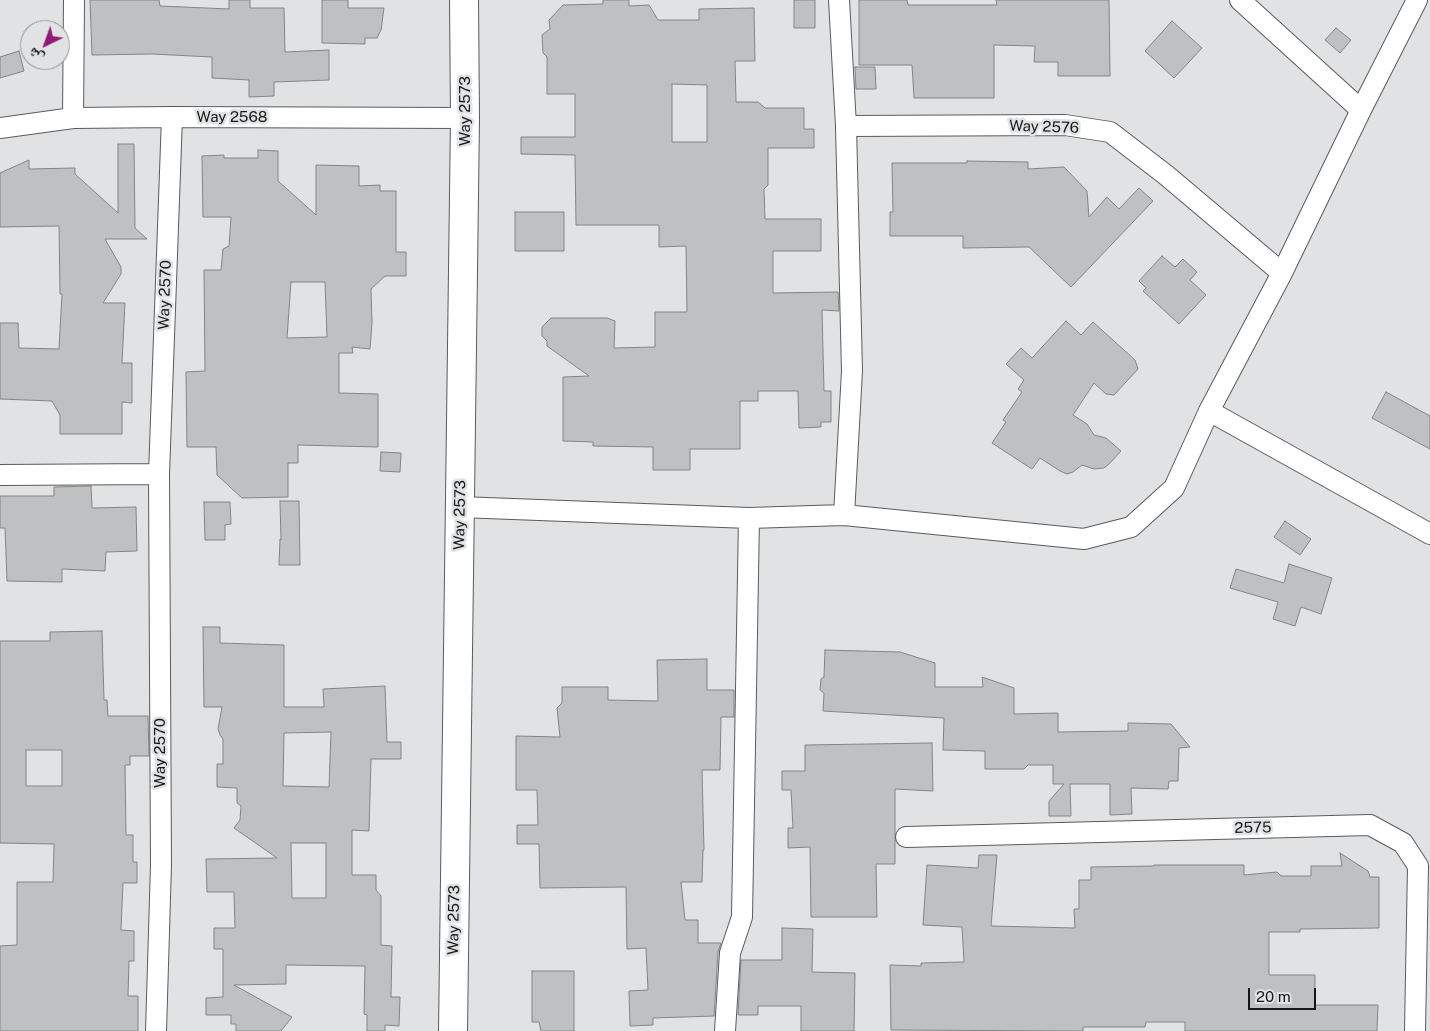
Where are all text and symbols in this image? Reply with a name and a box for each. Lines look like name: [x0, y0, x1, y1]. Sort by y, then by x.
north arrow: [20, 20, 70, 70]
text: ش: [25, 44, 47, 66]
street label: Way 2573: [456, 76, 474, 146]
street label: Way 2568: [197, 108, 267, 126]
street label: Way 2576: [1009, 117, 1079, 137]
street label: Way 2570: [155, 260, 175, 330]
street label: Way 2573: [450, 480, 470, 550]
street label: Way 2570: [151, 718, 169, 788]
street label: 2575: [1234, 819, 1272, 837]
street label: Way 2573: [444, 885, 464, 955]
scale bar: [1250, 978, 1318, 1010]
text: 20 m: [1256, 988, 1291, 1005]

